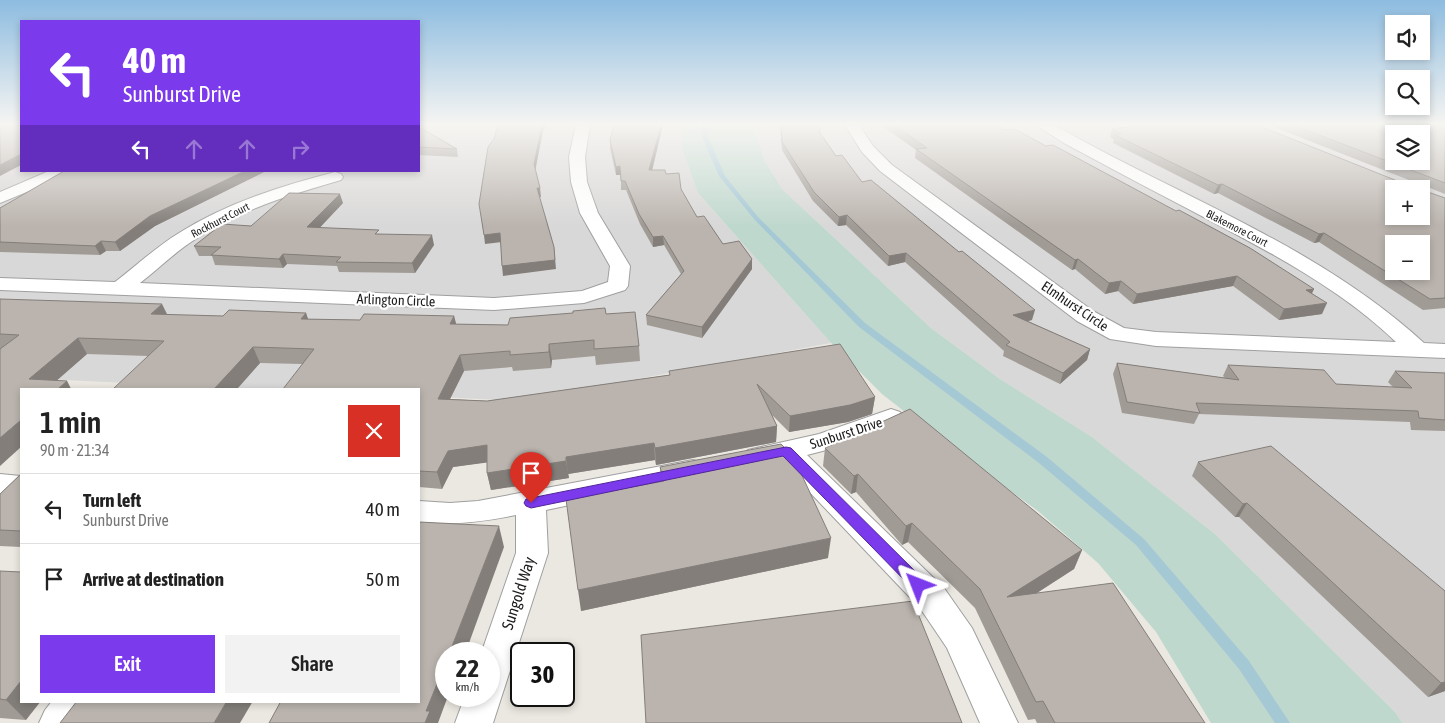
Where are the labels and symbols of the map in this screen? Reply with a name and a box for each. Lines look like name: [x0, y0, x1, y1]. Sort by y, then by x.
street label: Rockhurst Court: [189, 200, 251, 240]
street label: Blakemore Court: [1204, 207, 1270, 249]
street label: Elmhurst Circle: [1039, 278, 1111, 334]
street label: Arlington Circle: [356, 291, 436, 309]
street label: Sunburst Drive: [808, 414, 884, 452]
pin: [510, 452, 552, 503]
street label: Sungold Way: [498, 554, 539, 632]
position arrow: [891, 558, 943, 610]
speed limit sign: 30: [510, 642, 575, 707]

